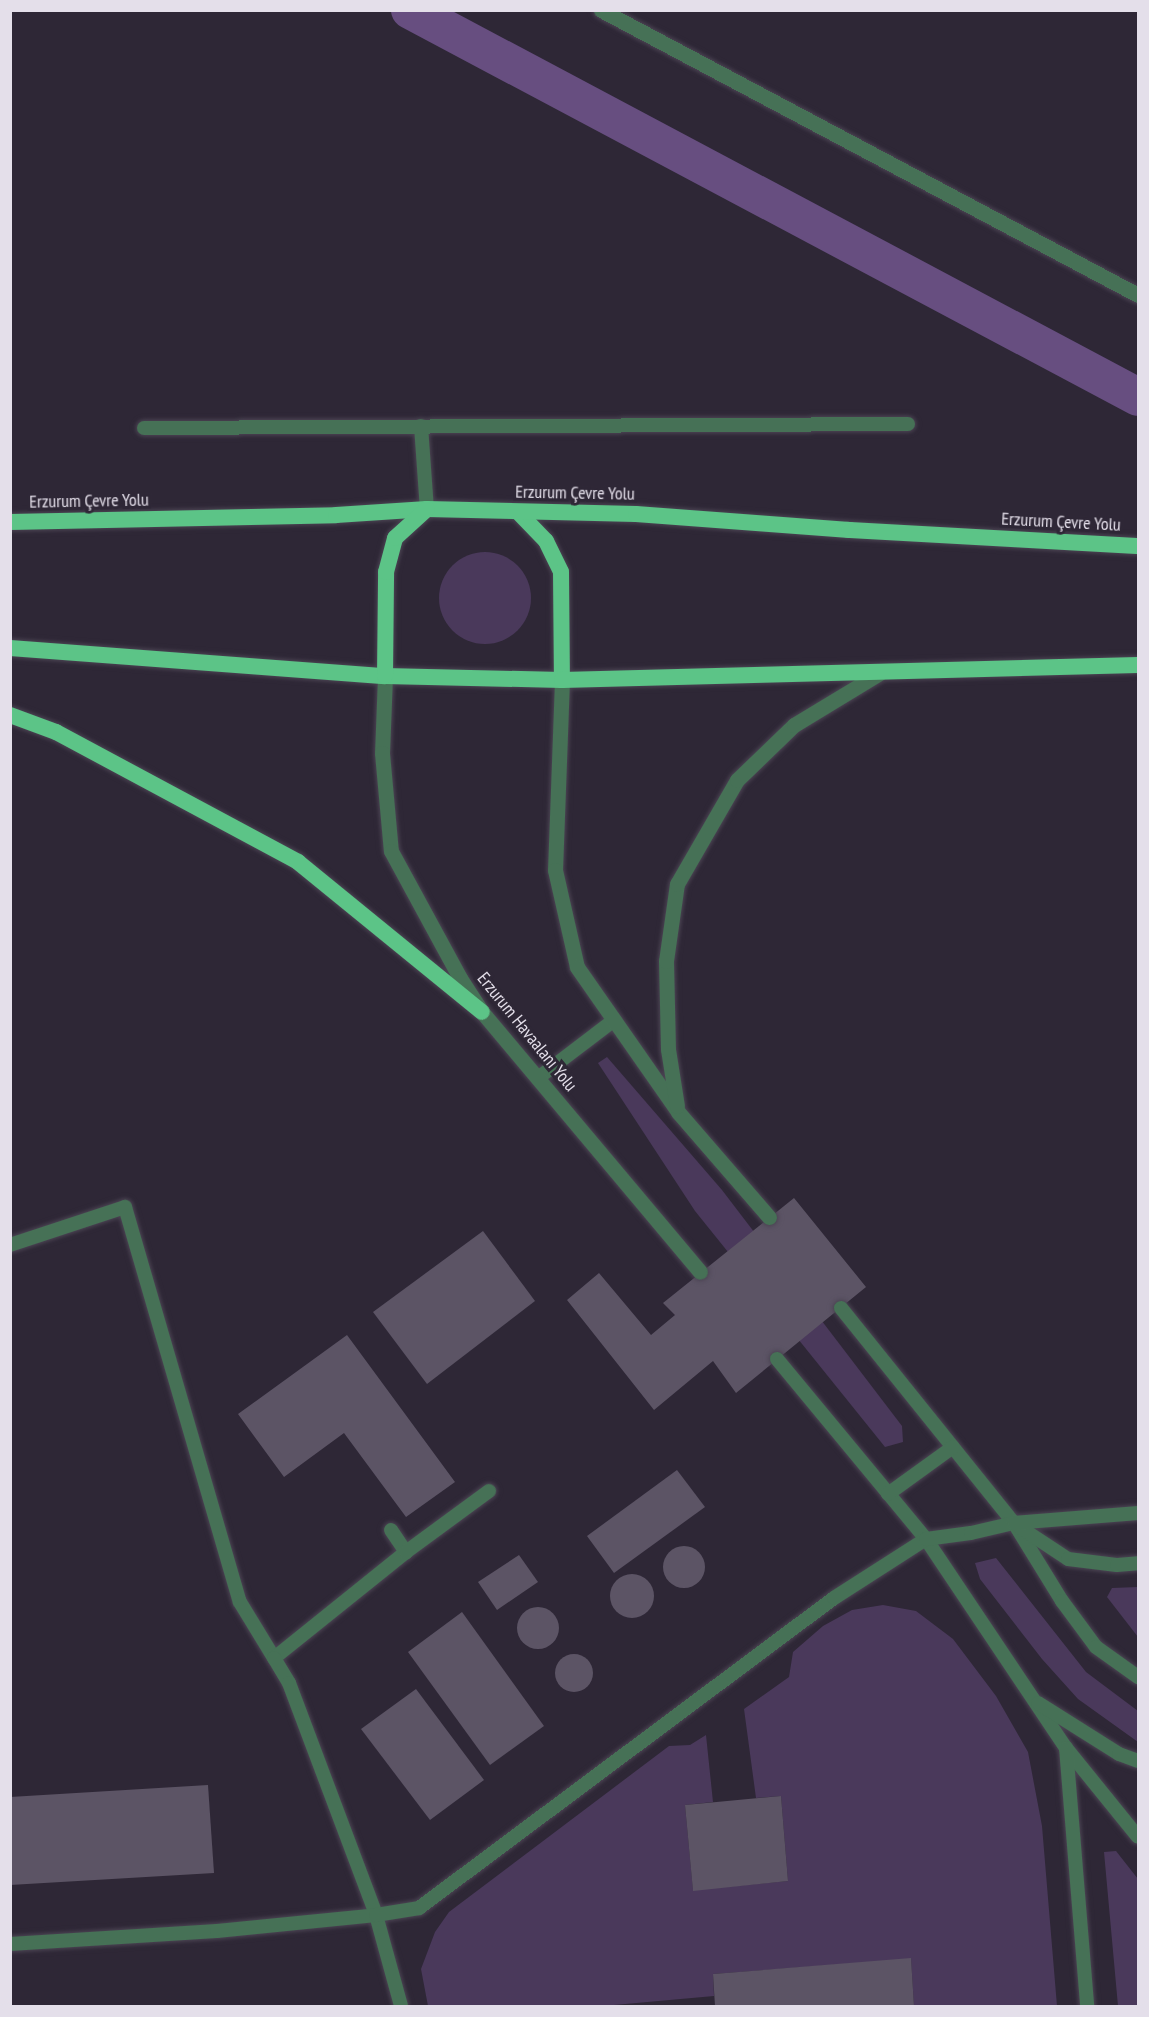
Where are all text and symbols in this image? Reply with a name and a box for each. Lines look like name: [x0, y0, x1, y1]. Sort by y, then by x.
street label: Erzurum Çevre Yolu: [515, 481, 635, 505]
street label: Erzurum Çevre Yolu: [29, 489, 149, 513]
street label: Erzurum Çevre Yolu: [1001, 508, 1121, 536]
street label: Erzurum Havaalanı Yolu: [472, 968, 582, 1096]

